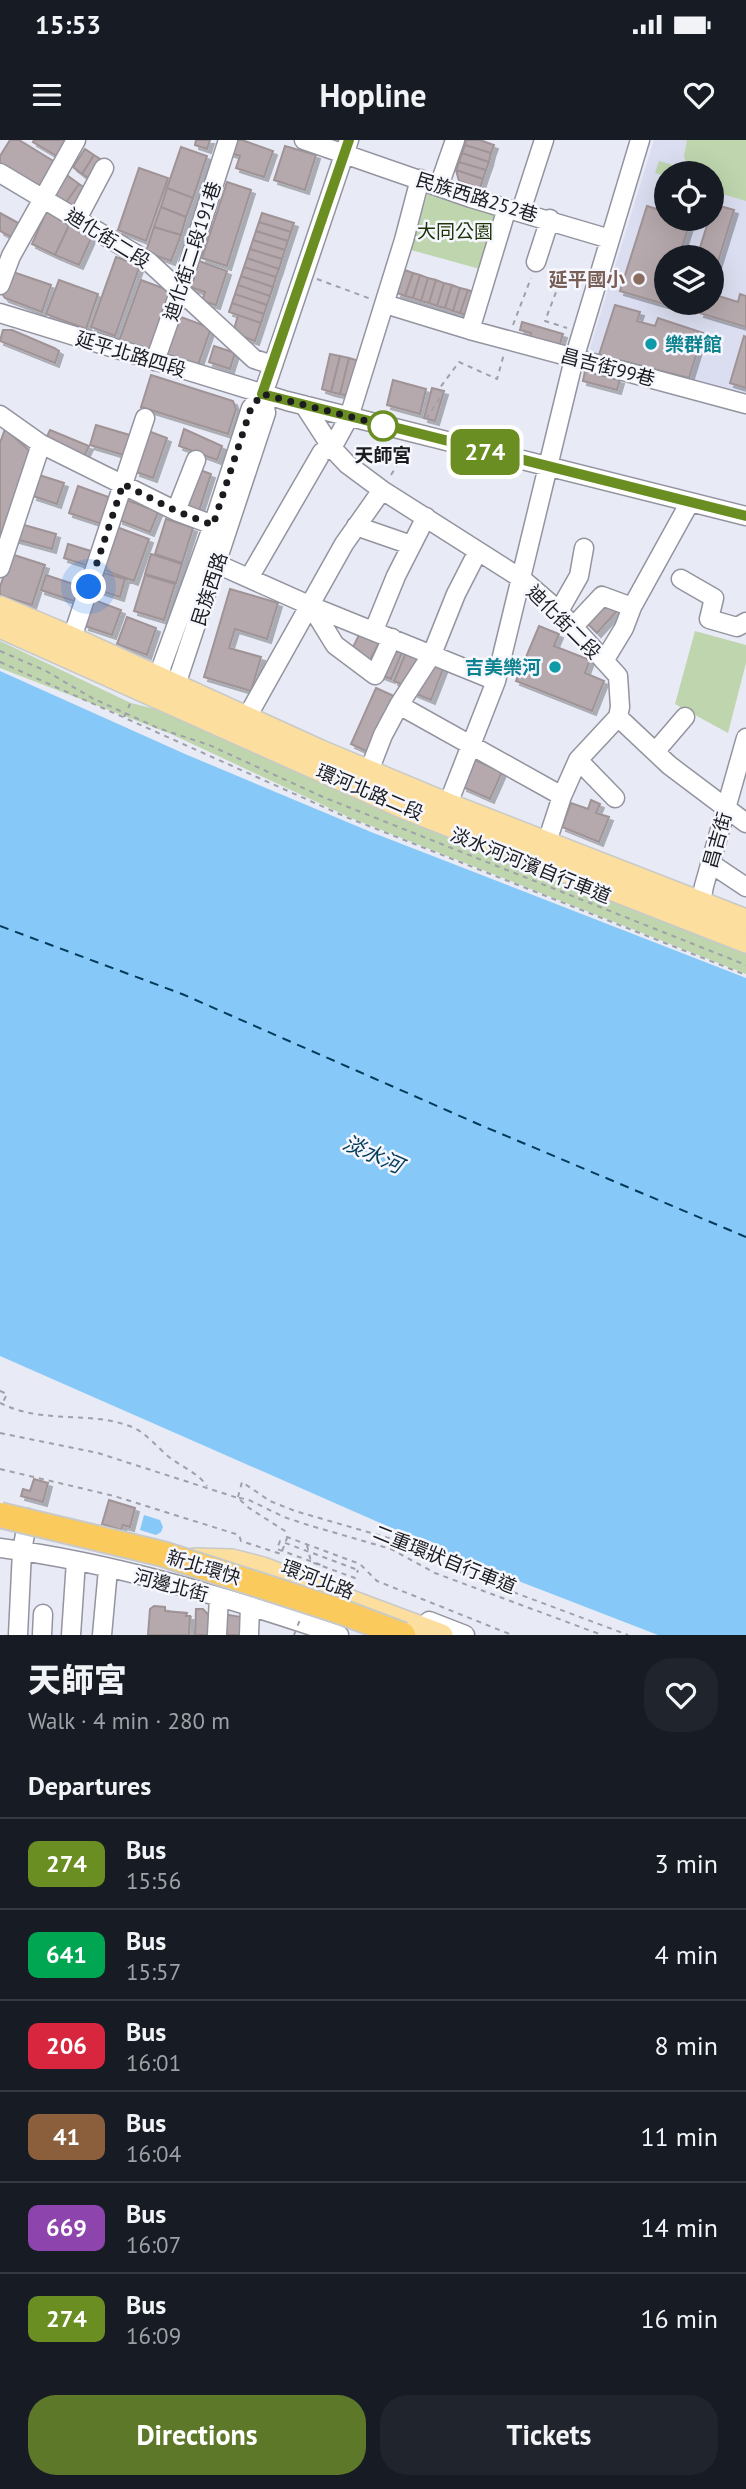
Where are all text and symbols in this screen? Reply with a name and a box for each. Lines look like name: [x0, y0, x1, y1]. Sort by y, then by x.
text: 15:53: [35, 8, 101, 41]
text: Hopline: [319, 74, 427, 116]
icon: menu: [28, 76, 66, 114]
icon: heart: [680, 76, 718, 114]
map controls: [654, 161, 724, 315]
button: locate: [654, 161, 724, 231]
street label: 民族西路252巷: [413, 167, 541, 227]
street label: 迪化街二段191巷: [158, 178, 226, 324]
street label: 迪化街二段: [61, 203, 155, 273]
park label: 大同公園: [417, 219, 493, 243]
button: layers: [654, 245, 724, 315]
place label: 延平國小: [549, 267, 625, 291]
marker: 延平國小: [631, 271, 647, 287]
street label: 延平北路四段: [73, 326, 189, 382]
place label: 樂群館: [665, 332, 722, 356]
marker: 樂群館: [643, 336, 659, 352]
street label: 昌吉街99巷: [558, 343, 658, 391]
marker: 天師宮: [368, 411, 398, 441]
line badge: 274: [445, 429, 525, 475]
text: 274: [465, 436, 505, 467]
place label: 天師宮: [354, 443, 412, 467]
street label: 民族西路: [186, 549, 232, 629]
your location: [71, 569, 106, 604]
street label: 迪化街二段: [522, 580, 606, 664]
place label: 吉美樂河: [465, 655, 541, 679]
marker: 吉美樂河: [547, 659, 563, 675]
street label: 環河北路二段: [313, 759, 427, 825]
street label: 昌吉街: [698, 809, 736, 871]
street label: 淡水河河濱自行車道: [447, 822, 615, 908]
water label: 淡水河: [339, 1129, 411, 1181]
street label: 二重環狀自行車道: [370, 1519, 520, 1599]
street label: 新北環快: [164, 1544, 244, 1590]
street label: 環河北路: [278, 1554, 358, 1604]
street label: 河邊北街: [131, 1564, 211, 1606]
text: 天師宮: [28, 1658, 127, 1701]
button: heart: [644, 1658, 718, 1732]
text: Walk · 4 min · 280 m: [28, 1706, 230, 1735]
text: Departures: [28, 1769, 151, 1802]
text: Bus: [126, 1833, 166, 1866]
text: 3 min: [655, 1847, 718, 1880]
text: 274: [46, 1848, 87, 1879]
text: 15:56: [126, 1866, 181, 1895]
text: Bus: [126, 1924, 166, 1957]
text: 4 min: [655, 1938, 718, 1971]
text: 641: [46, 1939, 87, 1970]
text: 15:57: [126, 1957, 181, 1986]
text: Bus: [126, 2015, 166, 2048]
text: 8 min: [655, 2029, 718, 2062]
text: 206: [46, 2030, 87, 2061]
text: 16:01: [126, 2048, 181, 2077]
text: Bus: [126, 2106, 166, 2139]
text: 11 min: [640, 2120, 718, 2153]
text: 41: [53, 2121, 80, 2152]
text: 16:04: [126, 2139, 181, 2168]
text: Bus: [126, 2197, 166, 2230]
text: 14 min: [640, 2211, 718, 2244]
text: 669: [46, 2212, 87, 2243]
text: 16:07: [126, 2230, 181, 2259]
text: Bus: [126, 2288, 166, 2321]
text: 16 min: [640, 2302, 718, 2335]
text: 274: [46, 2303, 87, 2334]
text: 16:09: [126, 2321, 181, 2350]
button: Directions: [28, 2395, 366, 2475]
button: Tickets: [380, 2395, 718, 2475]

